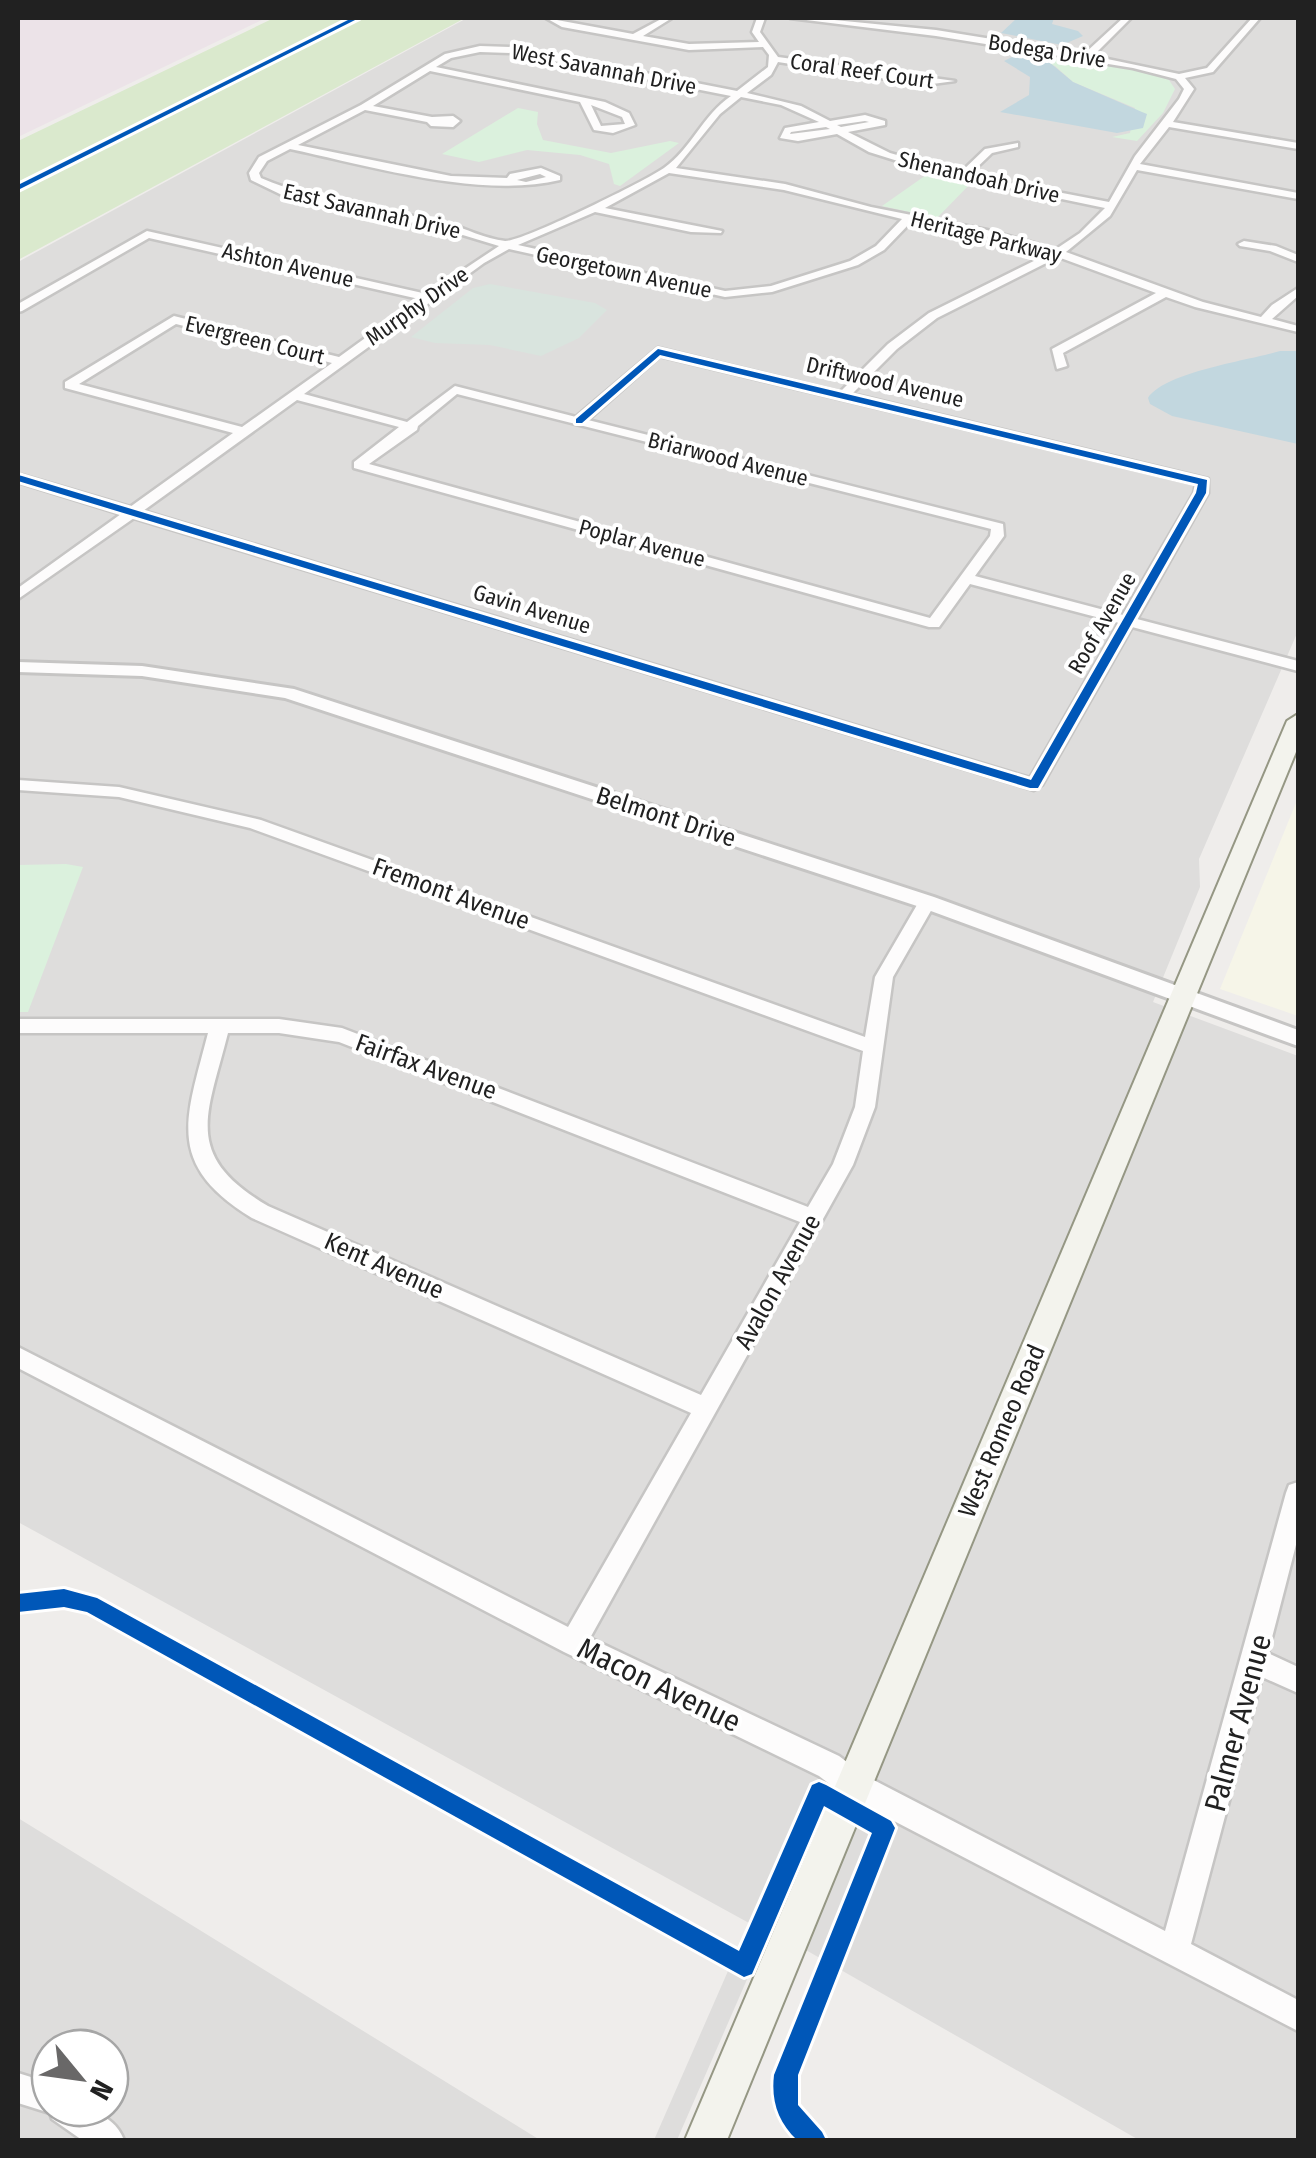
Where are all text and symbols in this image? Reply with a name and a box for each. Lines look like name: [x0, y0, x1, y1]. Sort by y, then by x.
street label: Bodega Drive: [986, 28, 1108, 74]
street label: West Savannah Drive: [509, 38, 699, 100]
street label: Coral Reef Court: [788, 48, 936, 95]
street label: Shenandoah Drive: [896, 145, 1062, 209]
street label: East Savannah Drive: [281, 177, 463, 245]
street label: Heritage Parkway: [908, 205, 1064, 269]
street label: Ashton Avenue: [220, 237, 356, 293]
street label: Georgetown Avenue: [534, 240, 714, 304]
street label: Murphy Drive: [360, 261, 474, 351]
street label: Evergreen Court: [183, 310, 328, 371]
street label: Driftwood Avenue: [804, 351, 966, 413]
street label: Briarwood Avenue: [645, 426, 811, 492]
street label: Poplar Avenue: [576, 513, 708, 573]
street label: Roof Avenue: [1062, 567, 1142, 679]
street label: Gavin Avenue: [470, 578, 594, 640]
street label: Belmont Drive: [592, 780, 740, 854]
street label: Fremont Avenue: [368, 852, 534, 936]
street label: Fairfax Avenue: [351, 1028, 501, 1106]
street label: Avalon Avenue: [729, 1209, 827, 1355]
street label: Kent Avenue: [320, 1226, 448, 1306]
street label: West Romeo Road: [952, 1340, 1052, 1522]
street label: Macon Avenue: [572, 1630, 746, 1740]
street label: Palmer Avenue: [1197, 1630, 1279, 1816]
north arrow: [30, 2028, 130, 2128]
text: N: [83, 2075, 120, 2105]

